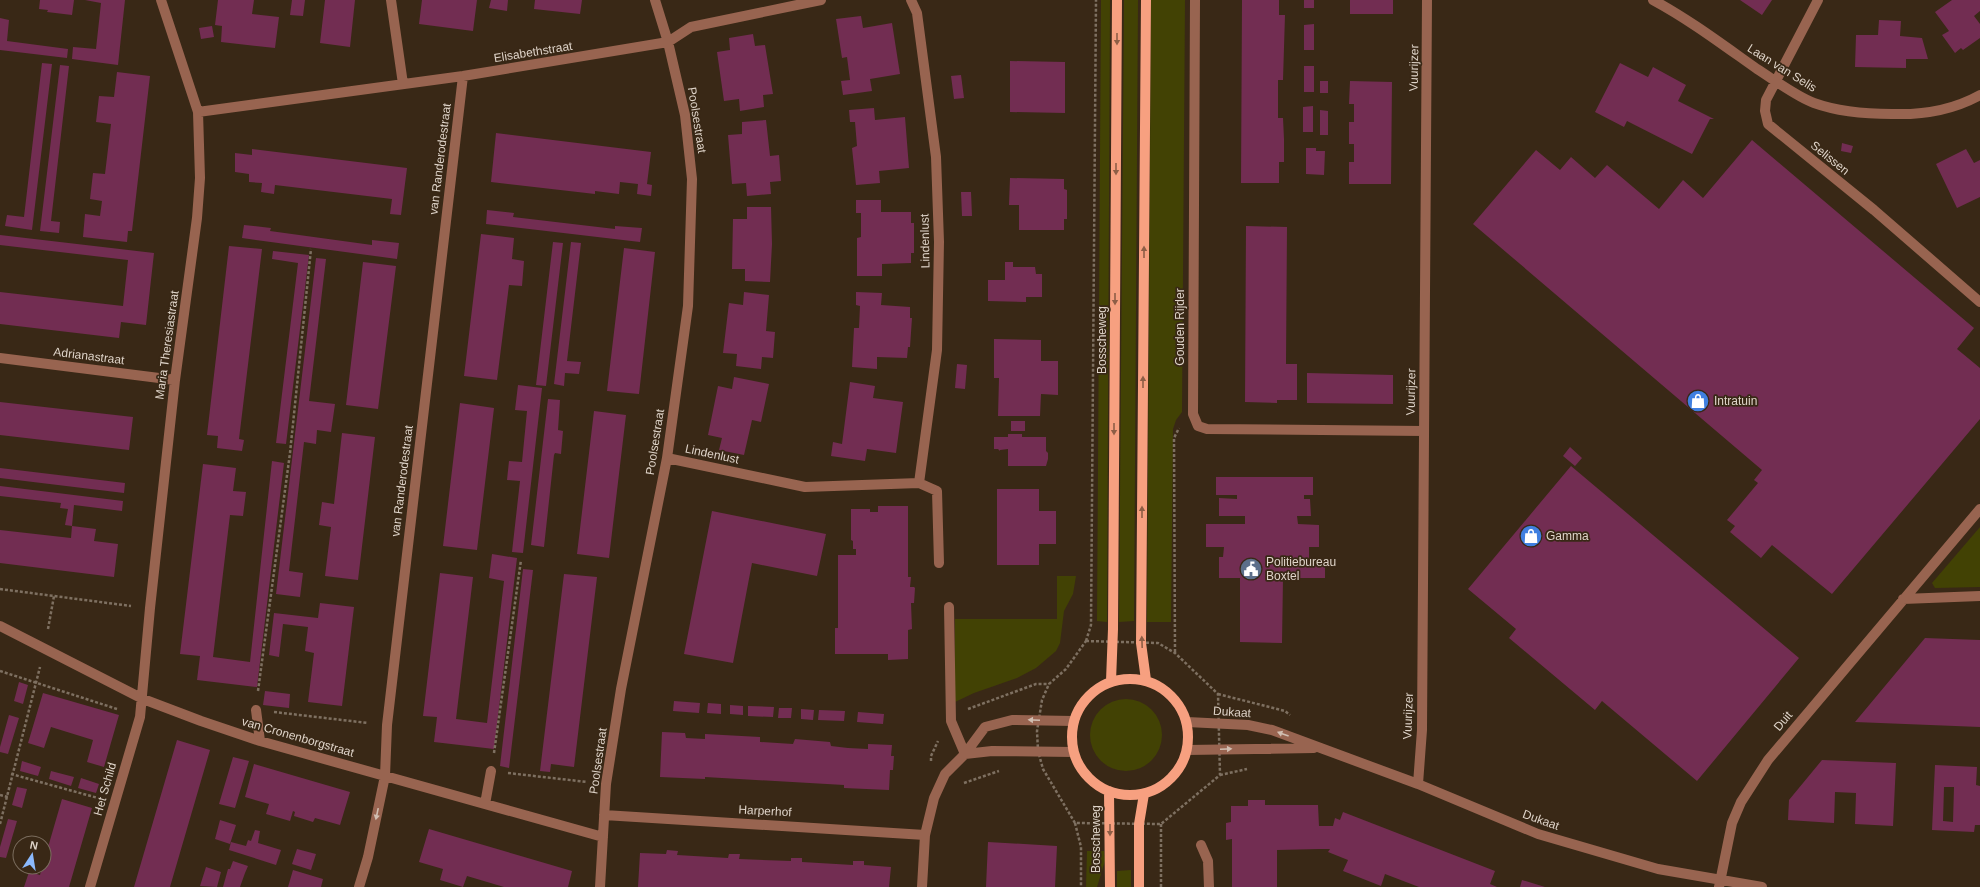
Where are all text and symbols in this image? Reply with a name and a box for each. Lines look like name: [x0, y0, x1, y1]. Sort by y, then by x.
one-way arrow: [1114, 33, 1120, 46]
street label: Elisabethstraat: [493, 39, 574, 65]
street label: Laan van Selis: [1745, 41, 1819, 95]
street label: Vuurijzer: [1407, 44, 1421, 92]
street label: Poolsestraat: [685, 86, 709, 155]
street label: van Randerodestraat: [426, 102, 454, 215]
street label: Selissen: [1808, 138, 1852, 178]
one-way arrow: [1113, 163, 1119, 176]
street label: Lindenlust: [918, 213, 932, 268]
one-way arrow: [1141, 245, 1147, 258]
street label: Gouden Rijder: [1173, 288, 1187, 366]
street label: Maria Theresiastraat: [152, 289, 182, 400]
one-way arrow: [1112, 293, 1118, 306]
street label: Bosscheweg: [1095, 306, 1109, 374]
street label: Adrianastraat: [53, 345, 126, 367]
street label: Vuurijzer: [1404, 368, 1418, 416]
one-way arrow: [1140, 375, 1146, 388]
shop icon: Intratuin: [1685, 388, 1711, 414]
place label: Intratuin: [1714, 394, 1757, 408]
street label: Poolsestraat: [643, 407, 667, 476]
one-way arrow: [1111, 423, 1117, 436]
street label: van Randerodestraat: [388, 424, 416, 537]
street label: Lindenlust: [684, 441, 741, 467]
one-way arrow: [1139, 506, 1146, 518]
shop icon: Gamma: [1518, 523, 1544, 549]
place label: Gamma: [1546, 529, 1589, 543]
place label: Politiebureau Boxtel: [1266, 555, 1336, 583]
public building icon: Politiebureau Boxtel: [1238, 556, 1264, 582]
one-way arrow: [1138, 636, 1145, 648]
street label: Vuurijzer: [1400, 692, 1416, 740]
street label: Dukaat: [1213, 704, 1252, 720]
street label: Duit: [1771, 708, 1796, 734]
street label: van Cronenborgstraat: [240, 714, 356, 760]
one-way arrow: [1028, 717, 1040, 724]
street label: Poolsestraat: [586, 726, 610, 795]
one-way arrow: [1277, 731, 1289, 737]
one-way arrow: [1220, 745, 1232, 752]
street label: Het Schild: [91, 761, 119, 817]
street label: Harperhof: [738, 803, 793, 819]
street label: Bosscheweg: [1089, 805, 1103, 873]
street label: Dukaat: [1521, 807, 1562, 833]
one-way arrow: [373, 808, 379, 820]
one-way arrow: [1107, 824, 1113, 837]
north arrow: [12, 835, 52, 875]
text: N: [29, 839, 39, 852]

